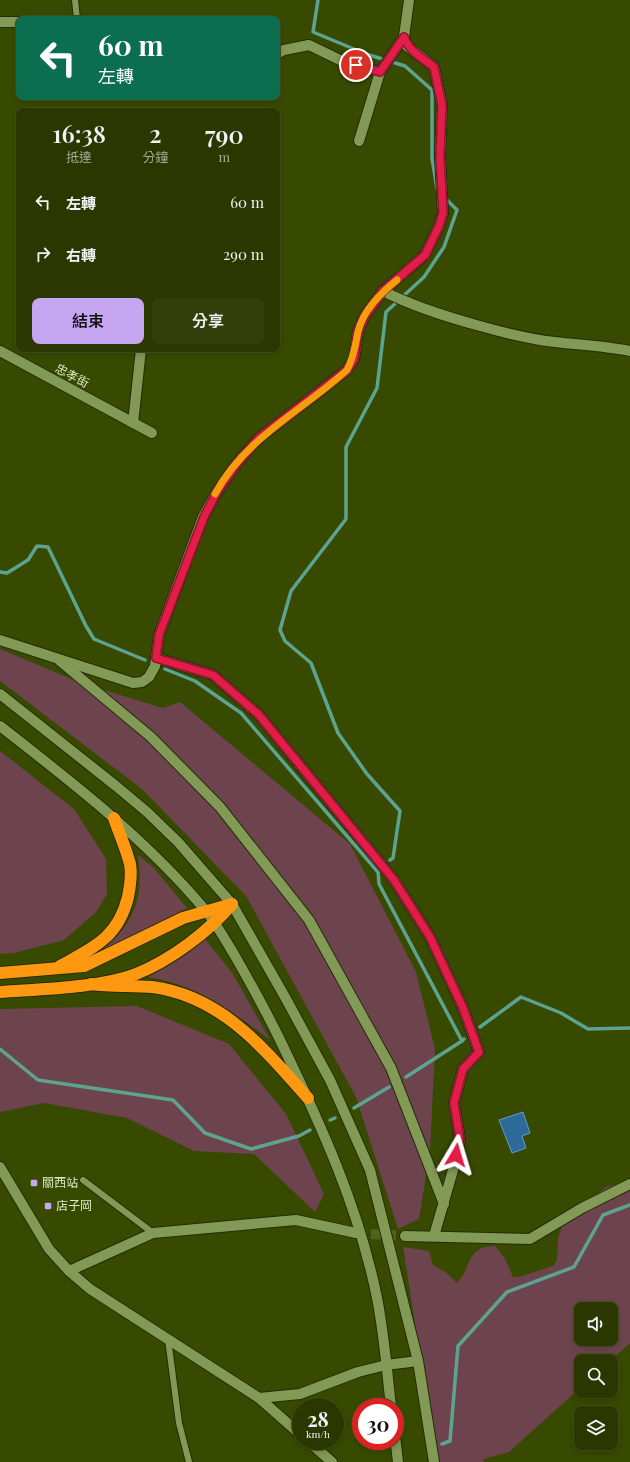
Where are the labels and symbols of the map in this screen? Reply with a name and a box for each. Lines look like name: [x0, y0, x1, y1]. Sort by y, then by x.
pin: [339, 48, 373, 82]
street label: 忠孝街: [53, 360, 92, 391]
position arrow: [435, 1134, 477, 1176]
place label: 關西站: [42, 1174, 78, 1190]
marker: 關西站: [29, 1178, 39, 1188]
place label: 店子岡: [56, 1197, 92, 1213]
marker: 店子岡: [43, 1201, 53, 1211]
speed limit sign: 30: [352, 1398, 404, 1450]

